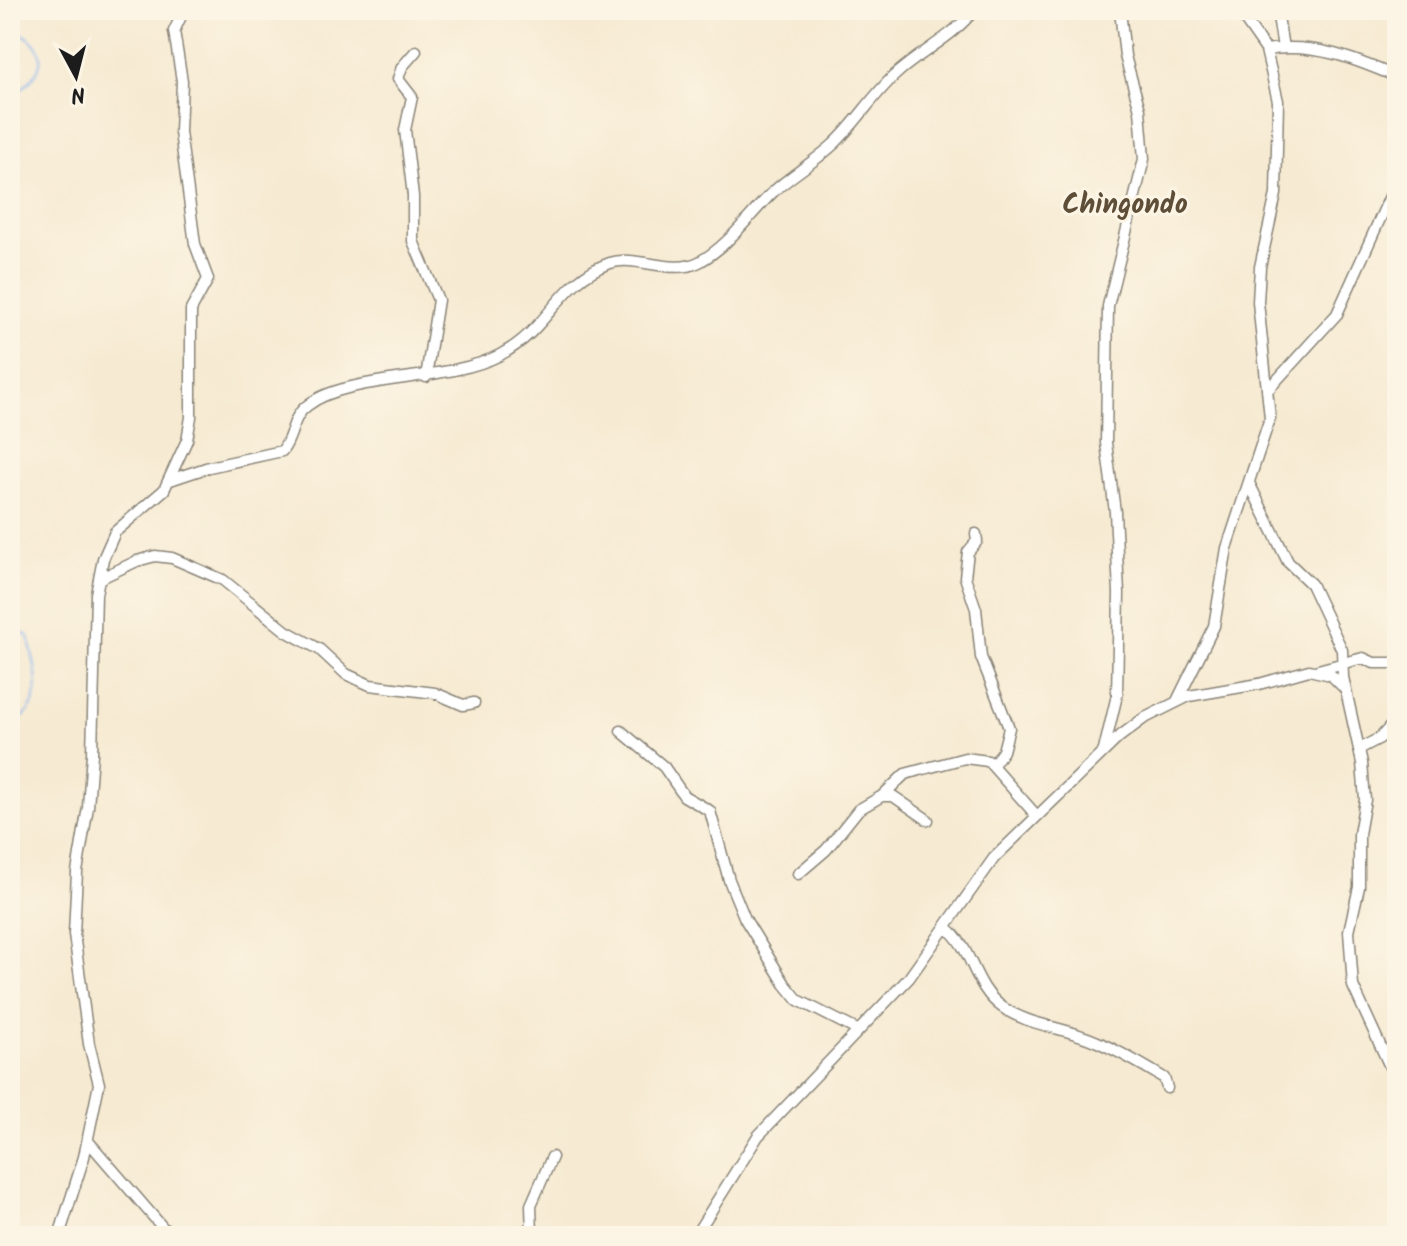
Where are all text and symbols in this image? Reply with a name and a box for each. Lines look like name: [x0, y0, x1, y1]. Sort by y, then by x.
north arrow: [36, 36, 116, 116]
text: N: [69, 75, 87, 112]
district label: Chingondo: [1062, 183, 1188, 228]

